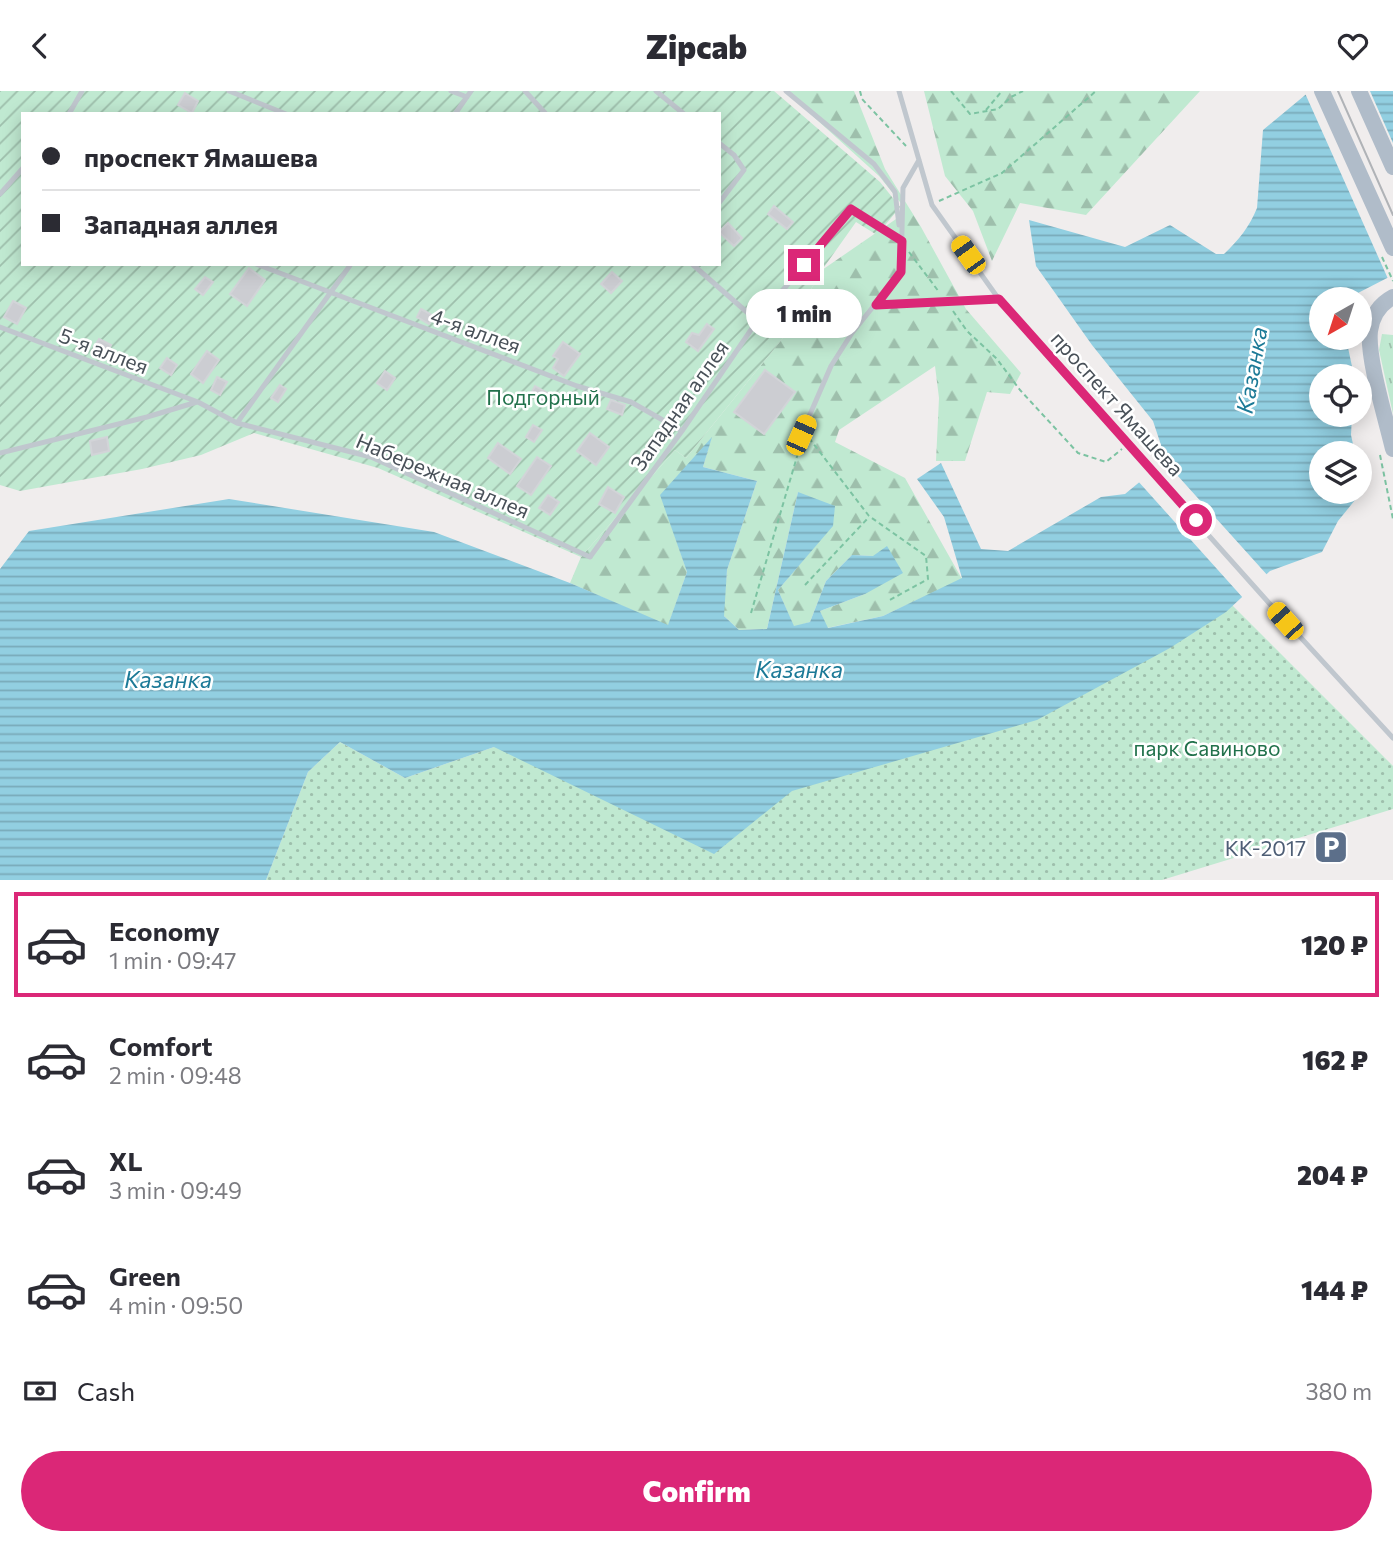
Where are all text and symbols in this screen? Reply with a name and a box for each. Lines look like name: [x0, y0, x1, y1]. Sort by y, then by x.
text: Zipcab: [646, 26, 747, 66]
icon: back: [21, 27, 59, 65]
icon: heart: [1334, 27, 1372, 65]
text: проспект Ямашева: [84, 141, 318, 172]
text: Западная аллея: [84, 208, 278, 239]
car: [948, 232, 989, 278]
route end: [788, 249, 820, 281]
north arrow: [1309, 287, 1372, 350]
map controls: [1309, 287, 1372, 504]
callout: 1 min: [746, 289, 862, 339]
text: 1 min: [776, 299, 832, 327]
street label: 4-я аллея: [428, 302, 524, 358]
street label: 5-я аллея: [56, 322, 152, 378]
water label: Казанка: [1230, 324, 1272, 416]
street label: проспект Ямашева: [1047, 326, 1189, 480]
street label: Западная аллея: [625, 335, 733, 475]
button: locate: [1309, 364, 1372, 427]
park label: Подгорный: [486, 384, 600, 409]
car: [783, 412, 820, 458]
street label: Набережная аллея: [353, 427, 533, 523]
button: layers: [1309, 441, 1372, 504]
route start: [1180, 504, 1212, 536]
car: [1264, 598, 1307, 644]
water label: Казанка: [755, 655, 843, 683]
water label: Казанка: [124, 665, 212, 693]
park label: парк Савиново: [1133, 735, 1281, 760]
parking icon: КК-2017: [1312, 828, 1350, 866]
place label: КК-2017: [1225, 835, 1306, 860]
icon: car: [25, 913, 88, 976]
text: Economy: [109, 915, 220, 946]
text: 120 ₽: [1301, 929, 1368, 960]
text: 1 min · 09:47: [109, 946, 237, 974]
icon: car: [25, 1028, 88, 1091]
text: Comfort: [109, 1030, 212, 1061]
text: 162 ₽: [1302, 1044, 1368, 1075]
text: 2 min · 09:48: [109, 1061, 242, 1089]
icon: car: [25, 1143, 88, 1206]
text: XL: [109, 1145, 143, 1176]
text: 204 ₽: [1297, 1159, 1368, 1190]
text: 3 min · 09:49: [109, 1176, 242, 1204]
icon: car: [25, 1258, 88, 1321]
text: Green: [109, 1260, 181, 1291]
text: 144 ₽: [1301, 1274, 1368, 1305]
text: 4 min · 09:50: [109, 1291, 243, 1319]
icon: cash: [21, 1372, 59, 1410]
text: Cash: [77, 1375, 135, 1406]
text: 380 m: [1305, 1377, 1372, 1405]
button: Confirm: [21, 1451, 1372, 1531]

